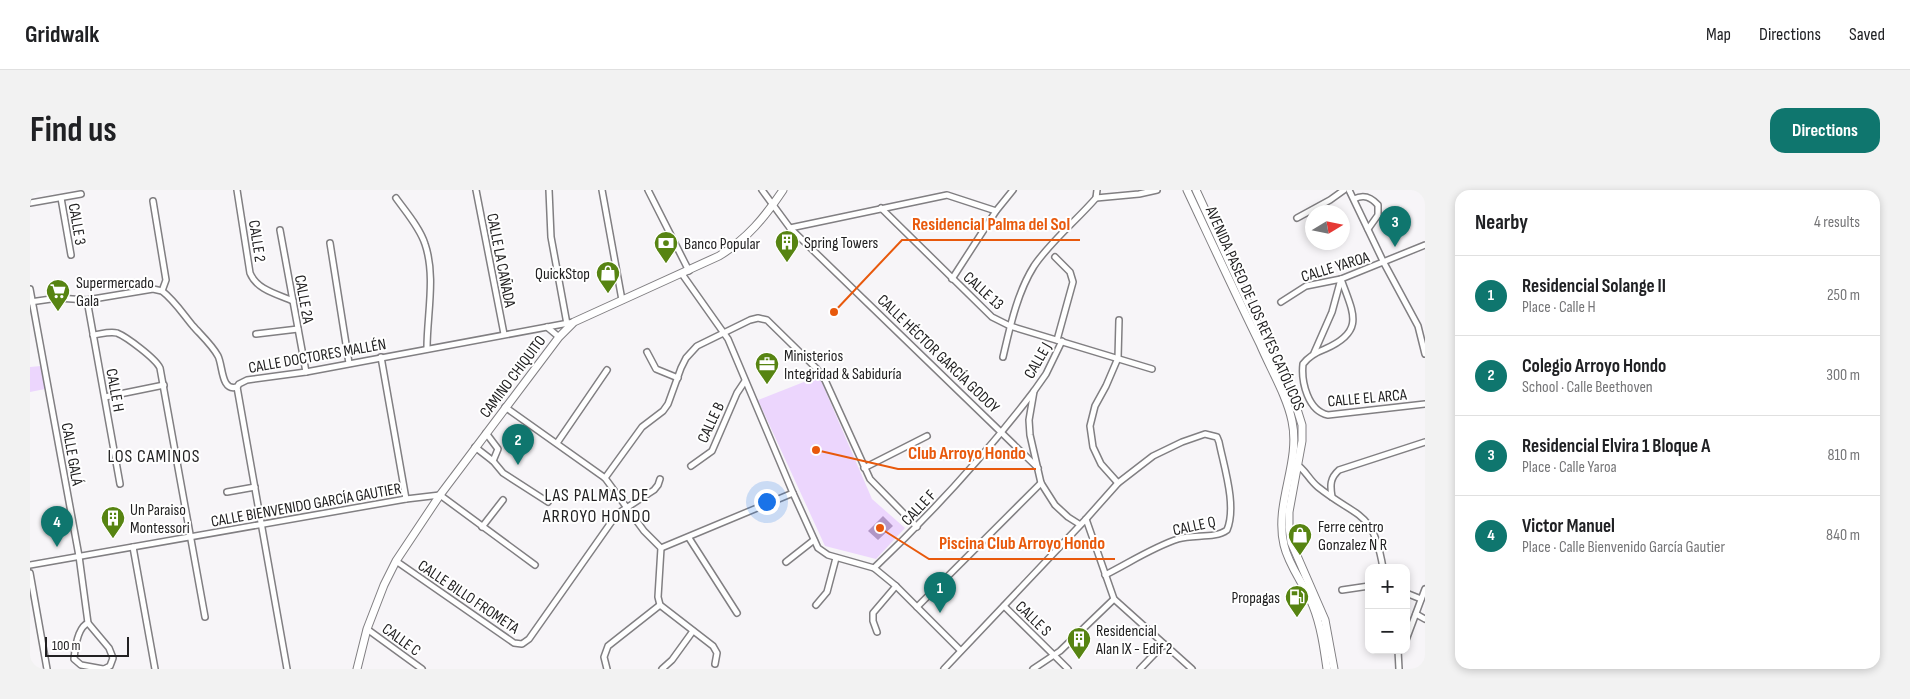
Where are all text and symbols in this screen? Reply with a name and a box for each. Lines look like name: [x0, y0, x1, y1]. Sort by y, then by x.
text: Gridwalk: [25, 20, 99, 49]
text: Map: [1706, 24, 1731, 45]
text: Directions: [1759, 24, 1821, 45]
text: Saved: [1849, 24, 1885, 45]
button: Directions: [1770, 108, 1880, 153]
text: Find us: [30, 109, 117, 152]
street label: CALLE 3: [63, 202, 90, 247]
street label: AVENIDA PASEO DE LOS REYES CATÓLICOS: [1200, 203, 1308, 414]
north arrow: [1305, 205, 1350, 250]
pin: 3: [1379, 206, 1411, 247]
callout: Residencial Palma del Sol: [902, 207, 1080, 240]
text: Nearby: [1475, 210, 1528, 235]
street label: CALLE LA CAÑADA: [482, 212, 519, 309]
text: 4 results: [1814, 213, 1860, 232]
text: Residencial Palma del Sol: [912, 214, 1070, 235]
street label: CALLE 2: [244, 219, 269, 264]
building icon: Spring Towers: [774, 229, 800, 263]
bank icon: Banco Popular: [653, 230, 679, 264]
place label: Spring Towers: [804, 234, 879, 253]
place label: Banco Popular: [684, 235, 761, 254]
street label: CALLE YAROA: [1299, 248, 1372, 287]
shop icon: QuickStop: [595, 260, 621, 294]
place label: QuickStop: [535, 265, 590, 284]
street label: CALLE 13: [959, 268, 1007, 314]
street label: CALLE 2A: [290, 273, 317, 325]
place label: Supermercado Gala: [76, 274, 154, 311]
text: Residencial Solange II: [1522, 275, 1666, 298]
supermarket icon: Supermercado Gala: [45, 278, 71, 312]
text: 1: [1488, 286, 1494, 305]
text: 250 m: [1827, 286, 1860, 305]
street label: CALLE HÉCTOR GARCÍA GODOY: [873, 291, 1003, 418]
text: Place · Calle H: [1522, 298, 1596, 317]
street label: CAMINO CHIQUITO: [476, 332, 550, 422]
street label: CALLE DOCTORES MALLÉN: [247, 335, 388, 378]
street label: CALLE J: [1020, 339, 1056, 382]
place label: Ministerios Integridad & Sabiduría: [784, 347, 902, 384]
office icon: Ministerios Integridad & Sabiduría: [754, 351, 780, 385]
text: Colegio Arroyo Hondo: [1522, 355, 1666, 378]
text: 2: [1487, 366, 1495, 385]
text: 300 m: [1826, 366, 1860, 385]
street label: CALLE H: [101, 367, 128, 413]
text: School · Calle Beethoven: [1522, 378, 1653, 397]
street label: CALLE EL ARCA: [1327, 386, 1408, 411]
street label: CALLE B: [694, 399, 729, 446]
street label: CALLE GALÁ: [57, 421, 86, 487]
pin: 2: [502, 424, 534, 465]
text: Residencial Elvira 1 Bloque A: [1522, 435, 1710, 458]
callout: Club Arroyo Hondo: [898, 436, 1036, 469]
text: Club Arroyo Hondo: [908, 443, 1026, 464]
district label: LOS CAMINOS: [107, 446, 201, 467]
text: 3: [1487, 446, 1495, 465]
text: 810 m: [1827, 446, 1860, 465]
text: Place · Calle Yaroa: [1522, 458, 1617, 477]
street label: CALLE BIENVENIDO GARCÍA GAUTIER: [210, 479, 403, 532]
district label: LAS PALMAS DE ARROYO HONDO: [542, 485, 651, 527]
street label: CALLE F: [898, 486, 940, 530]
your location: [754, 489, 780, 515]
place label: Un Paraiso Montessori: [130, 501, 190, 538]
building icon: Un Paraiso Montessori: [100, 505, 126, 539]
pin: 4: [41, 506, 73, 547]
street label: CALLE Q: [1171, 513, 1218, 540]
text: Victor Manuel: [1522, 515, 1615, 538]
place label: Ferre centro Gonzalez N R: [1318, 518, 1387, 555]
shop icon: Ferre centro Gonzalez N R: [1287, 522, 1313, 556]
callout: Piscina Club Arroyo Hondo: [929, 526, 1115, 559]
text: 4: [1487, 526, 1495, 545]
text: 840 m: [1826, 526, 1860, 545]
text: Piscina Club Arroyo Hondo: [939, 533, 1105, 554]
text: Place · Calle Bienvenido García Gautier: [1522, 538, 1725, 557]
street label: CALLE BILLO FROMETA: [414, 556, 523, 638]
map controls: [1365, 564, 1410, 654]
button: +: [1365, 564, 1410, 609]
pin: 1: [924, 572, 956, 613]
fuel station icon: Propagas: [1284, 584, 1310, 618]
place label: Propagas: [1231, 589, 1280, 608]
street label: CALLE S: [1011, 598, 1055, 641]
button: −: [1365, 609, 1410, 654]
street label: CALLE C: [378, 620, 424, 661]
place label: Residencial Alan IX - Edif 2: [1095, 622, 1172, 659]
building icon: Residencial Alan IX - Edif 2: [1066, 626, 1092, 660]
scale bar: [45, 634, 129, 657]
text: 100 m: [52, 637, 81, 654]

